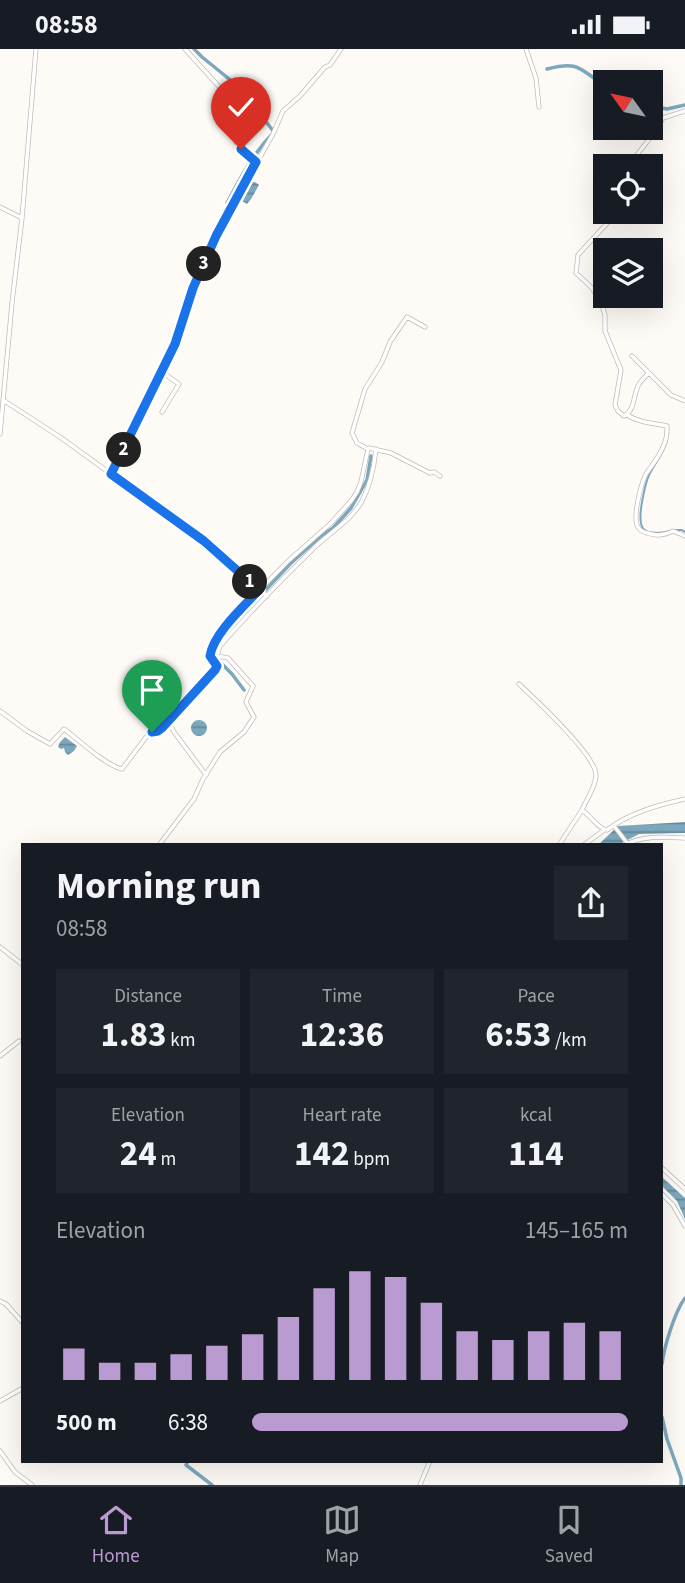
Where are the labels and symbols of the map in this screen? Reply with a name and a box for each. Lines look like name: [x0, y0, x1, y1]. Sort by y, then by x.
north arrow: [593, 70, 663, 140]
pin: [211, 77, 271, 149]
pin: 3: [186, 247, 222, 281]
pin: 2: [106, 433, 142, 467]
pin: 1: [232, 565, 268, 599]
pin: [122, 660, 182, 732]

